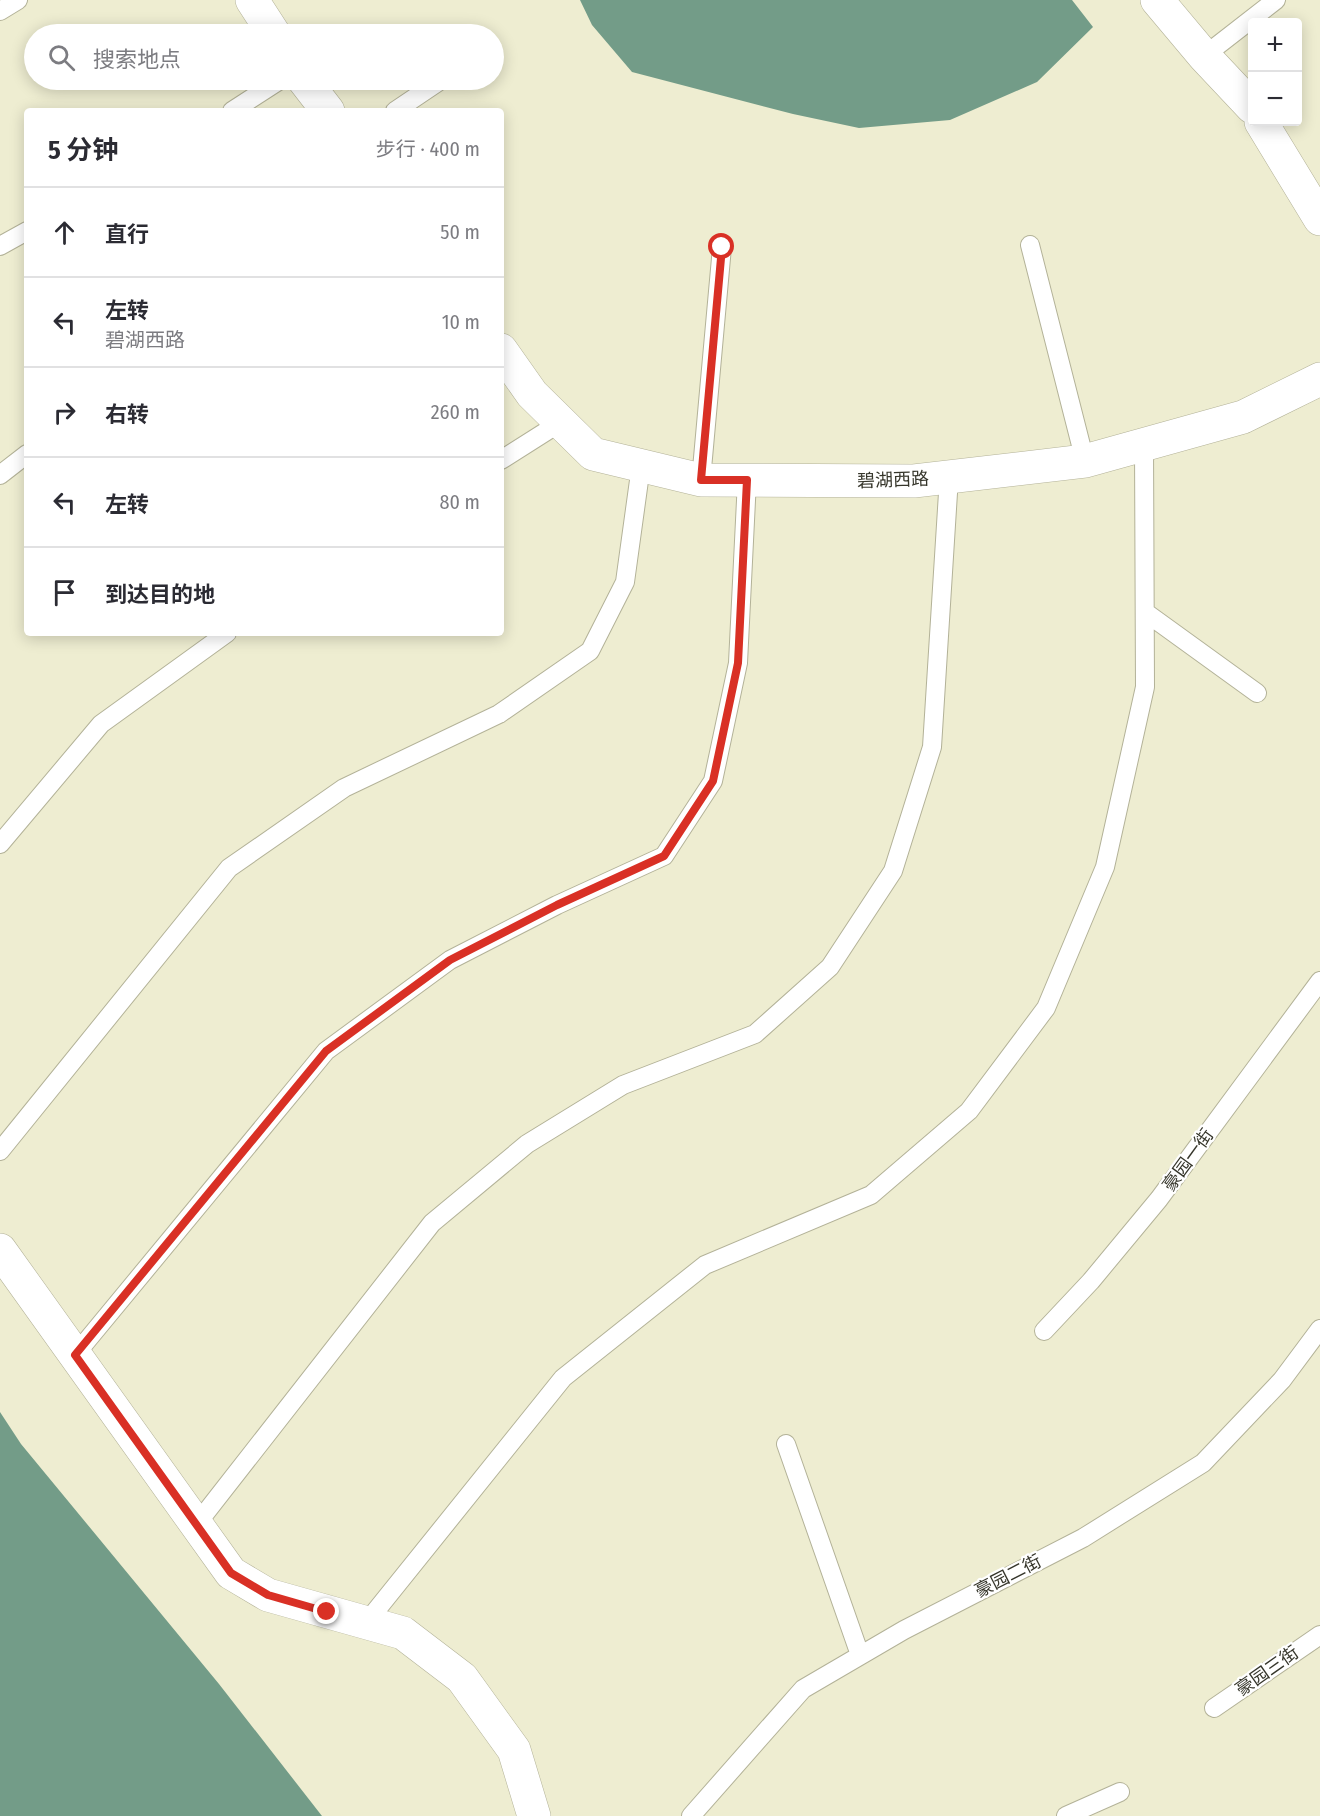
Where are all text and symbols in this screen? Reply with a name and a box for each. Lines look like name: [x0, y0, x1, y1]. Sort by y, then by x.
map controls: [1248, 18, 1302, 126]
button: +: [1248, 18, 1302, 72]
search box: [24, 24, 504, 90]
icon: search: [45, 41, 78, 74]
text: 搜索地点: [93, 46, 181, 73]
button: −: [1248, 72, 1302, 126]
text: 5 分钟: [48, 135, 118, 166]
text: 步行 · 400 m: [376, 137, 480, 161]
icon: ahead: [48, 216, 81, 249]
text: 50 m: [440, 220, 480, 244]
text: 直行: [105, 221, 149, 248]
route start: [708, 233, 734, 259]
text: 左转: [105, 297, 149, 324]
icon: left: [48, 306, 81, 339]
text: 10 m: [442, 310, 480, 334]
text: 碧湖西路: [105, 328, 185, 352]
icon: right: [48, 396, 81, 429]
text: 260 m: [431, 400, 480, 424]
text: 右转: [105, 401, 149, 428]
street label: 碧湖西路: [857, 468, 929, 492]
icon: left: [48, 486, 81, 519]
text: 80 m: [440, 490, 480, 514]
text: 左转: [105, 491, 149, 518]
icon: arrive: [48, 576, 81, 609]
text: 到达目的地: [105, 581, 215, 608]
street label: 豪园一街: [1158, 1124, 1218, 1196]
street label: 豪园二街: [971, 1550, 1045, 1602]
route end: [313, 1598, 339, 1624]
street label: 豪园三街: [1231, 1641, 1303, 1701]

